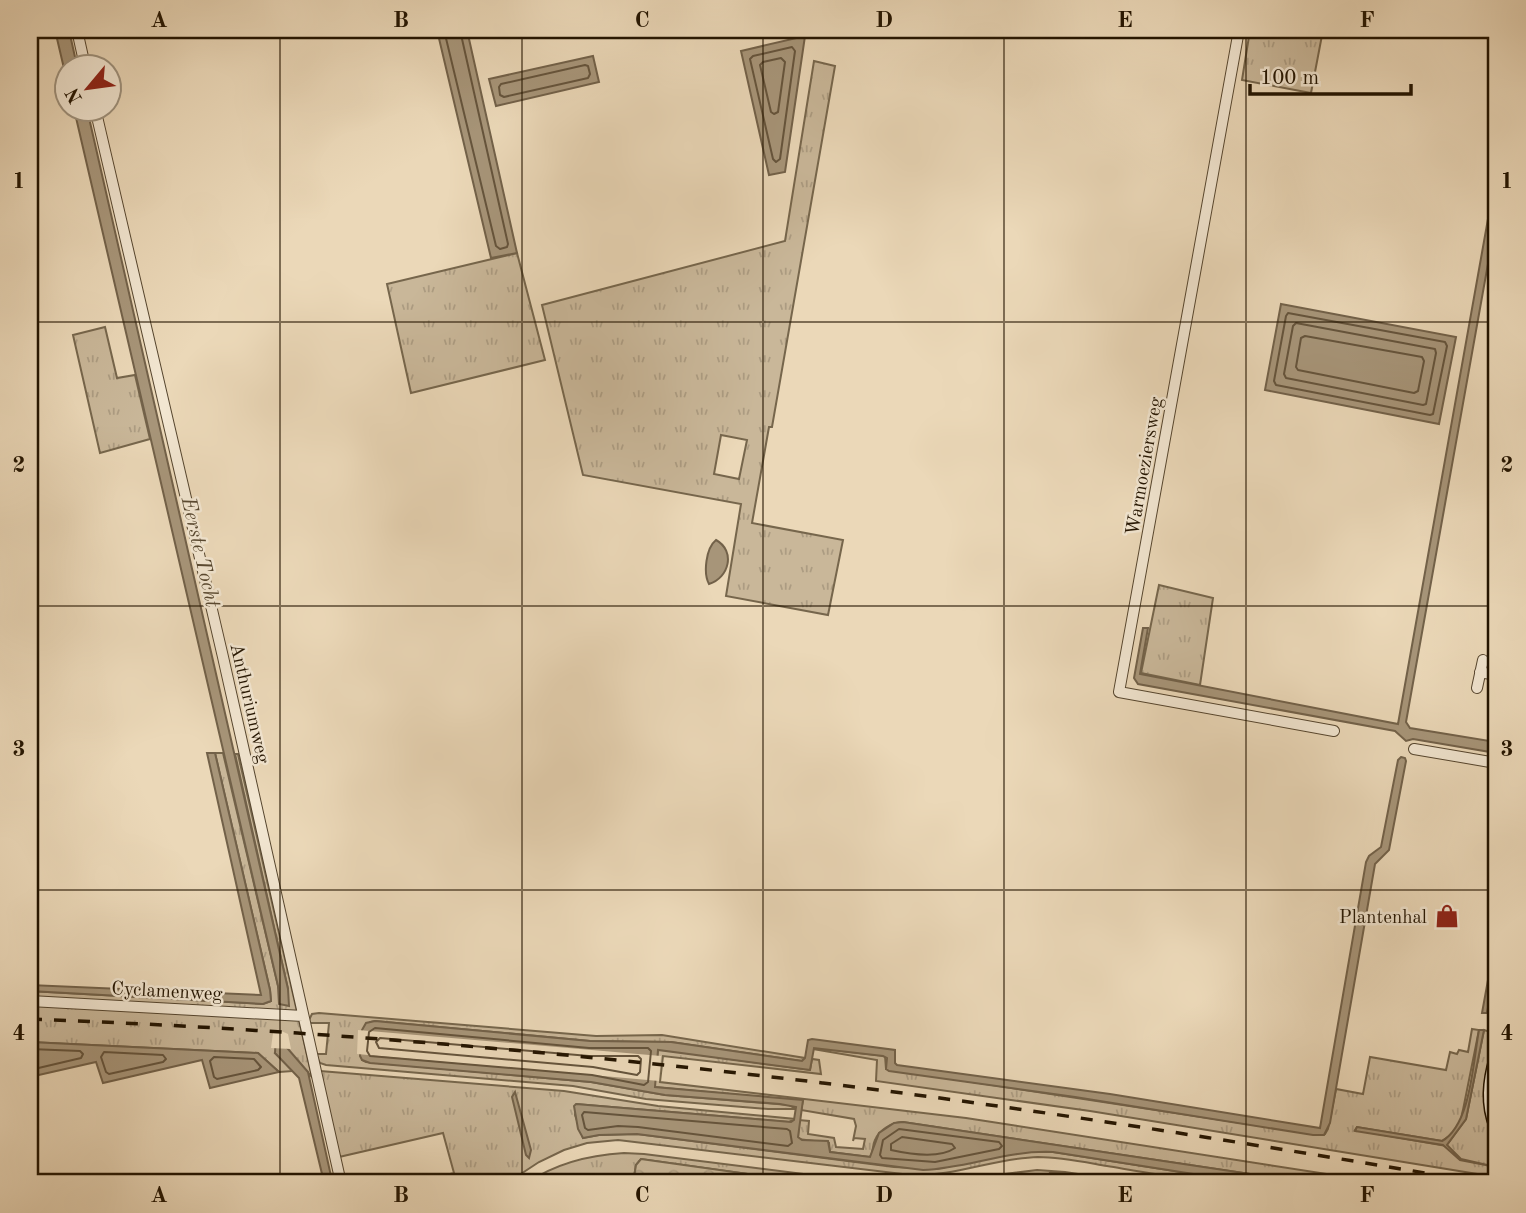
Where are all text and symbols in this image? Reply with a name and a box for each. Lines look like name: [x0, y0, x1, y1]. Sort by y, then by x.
text: A: [150, 9, 168, 32]
text: B: [393, 9, 409, 32]
text: C: [634, 9, 650, 32]
text: D: [875, 9, 893, 32]
text: E: [1117, 9, 1133, 32]
text: F: [1359, 9, 1375, 32]
north arrow: [52, 52, 122, 122]
scale bar: [1250, 52, 1410, 96]
text: 100 m: [1260, 68, 1319, 89]
text: N: [63, 84, 87, 106]
text: 1: [12, 170, 26, 193]
text: 1: [1500, 170, 1514, 193]
street label: Warmoeziersweg: [1124, 395, 1167, 537]
text: 2: [12, 454, 26, 477]
text: 2: [1500, 454, 1514, 477]
water label: Eerste Tocht: [176, 494, 223, 610]
street label: Anthuriumweg: [225, 642, 272, 766]
text: 3: [12, 738, 26, 761]
text: 3: [1500, 738, 1514, 761]
shop icon: Plantenhal: [1433, 902, 1461, 930]
place label: Plantenhal: [1339, 909, 1427, 928]
street label: Cyclamenweg: [111, 980, 224, 1005]
text: 4: [12, 1022, 26, 1045]
text: 4: [1500, 1022, 1514, 1045]
text: A: [150, 1184, 168, 1207]
text: B: [393, 1184, 409, 1207]
text: C: [634, 1184, 650, 1207]
text: D: [875, 1184, 893, 1207]
text: E: [1117, 1184, 1133, 1207]
text: F: [1359, 1184, 1375, 1207]

